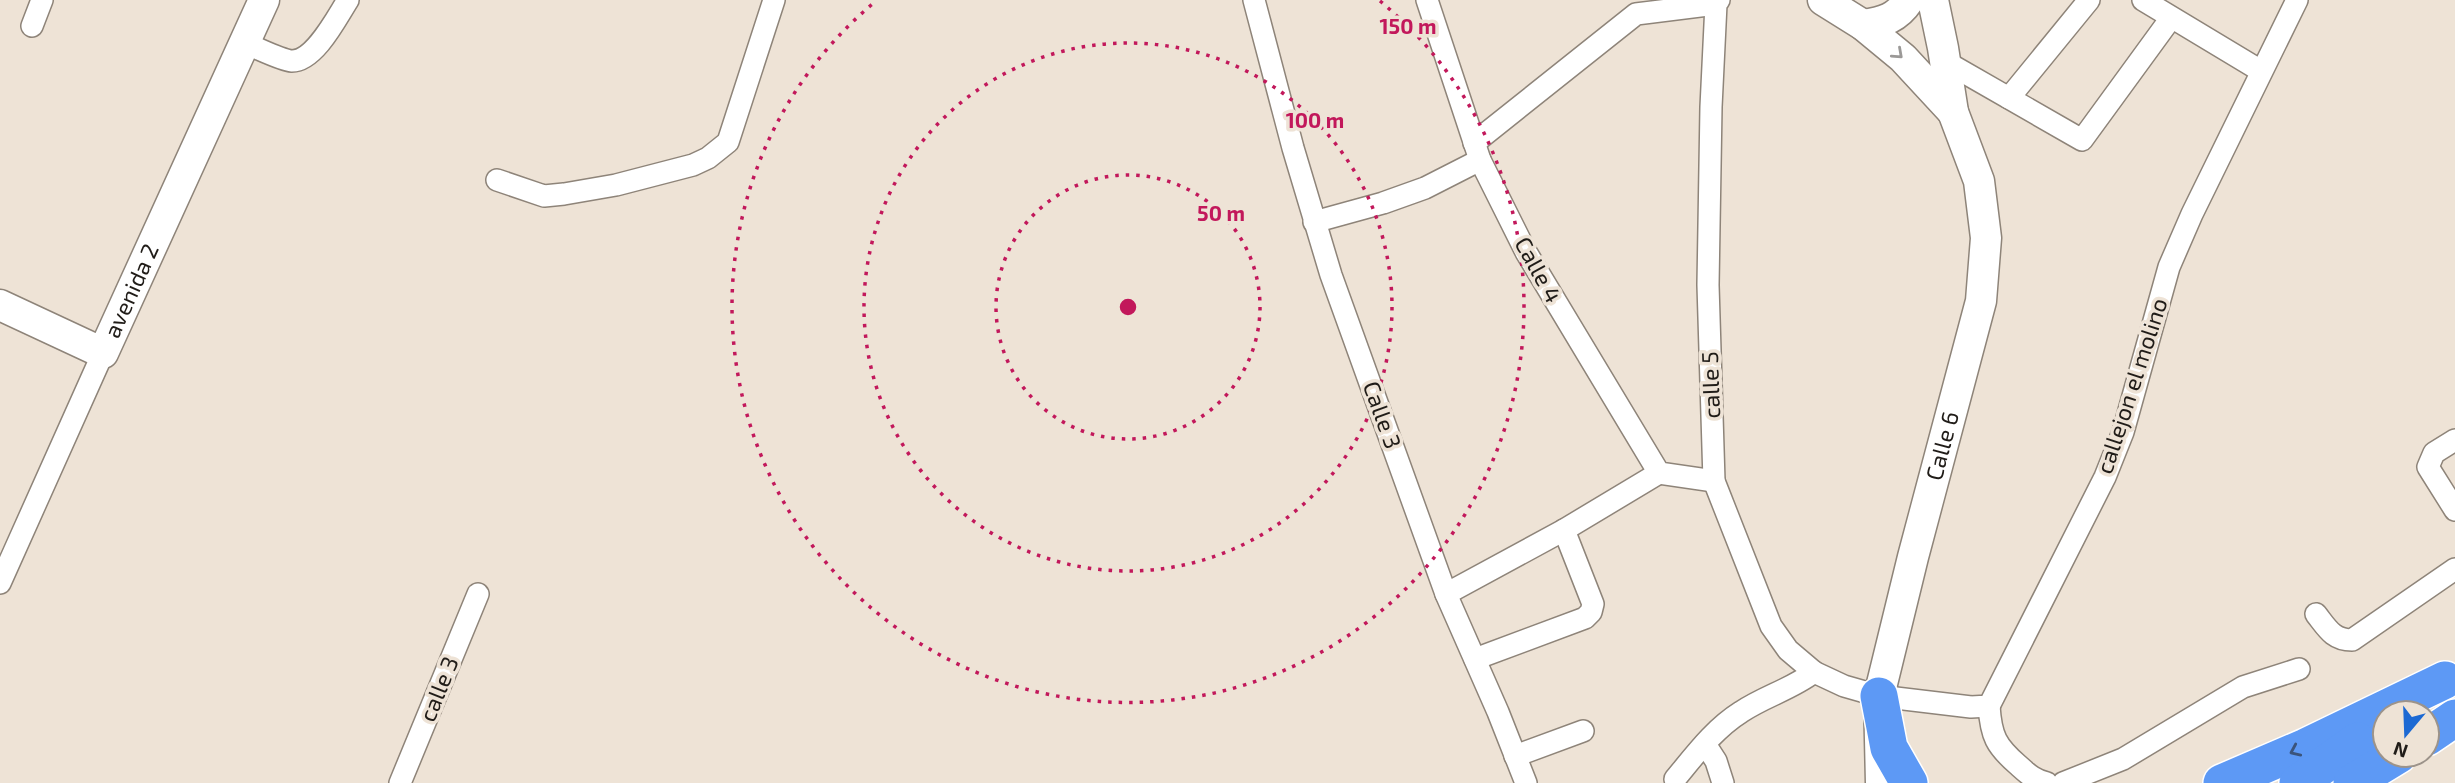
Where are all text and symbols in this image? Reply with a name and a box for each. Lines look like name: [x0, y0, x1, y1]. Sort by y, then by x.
text: 150 m: [1380, 13, 1436, 38]
one-way arrow: [1890, 46, 1903, 59]
text: 100 m: [1286, 107, 1344, 132]
text: 50 m: [1197, 200, 1245, 225]
street label: Calle 4: [1509, 232, 1568, 307]
street label: avenida 2: [97, 239, 164, 342]
street label: callejon el molino: [2089, 294, 2173, 477]
centre of rings: [1116, 295, 1140, 319]
street label: calle 5: [1695, 351, 1725, 419]
street label: Calle 3: [1358, 377, 1408, 452]
street label: Calle 6: [1919, 408, 1964, 483]
street label: calle 3: [412, 652, 464, 725]
north arrow: [2371, 699, 2441, 769]
text: N: [2390, 737, 2411, 764]
one-way arrow: [2290, 743, 2302, 757]

